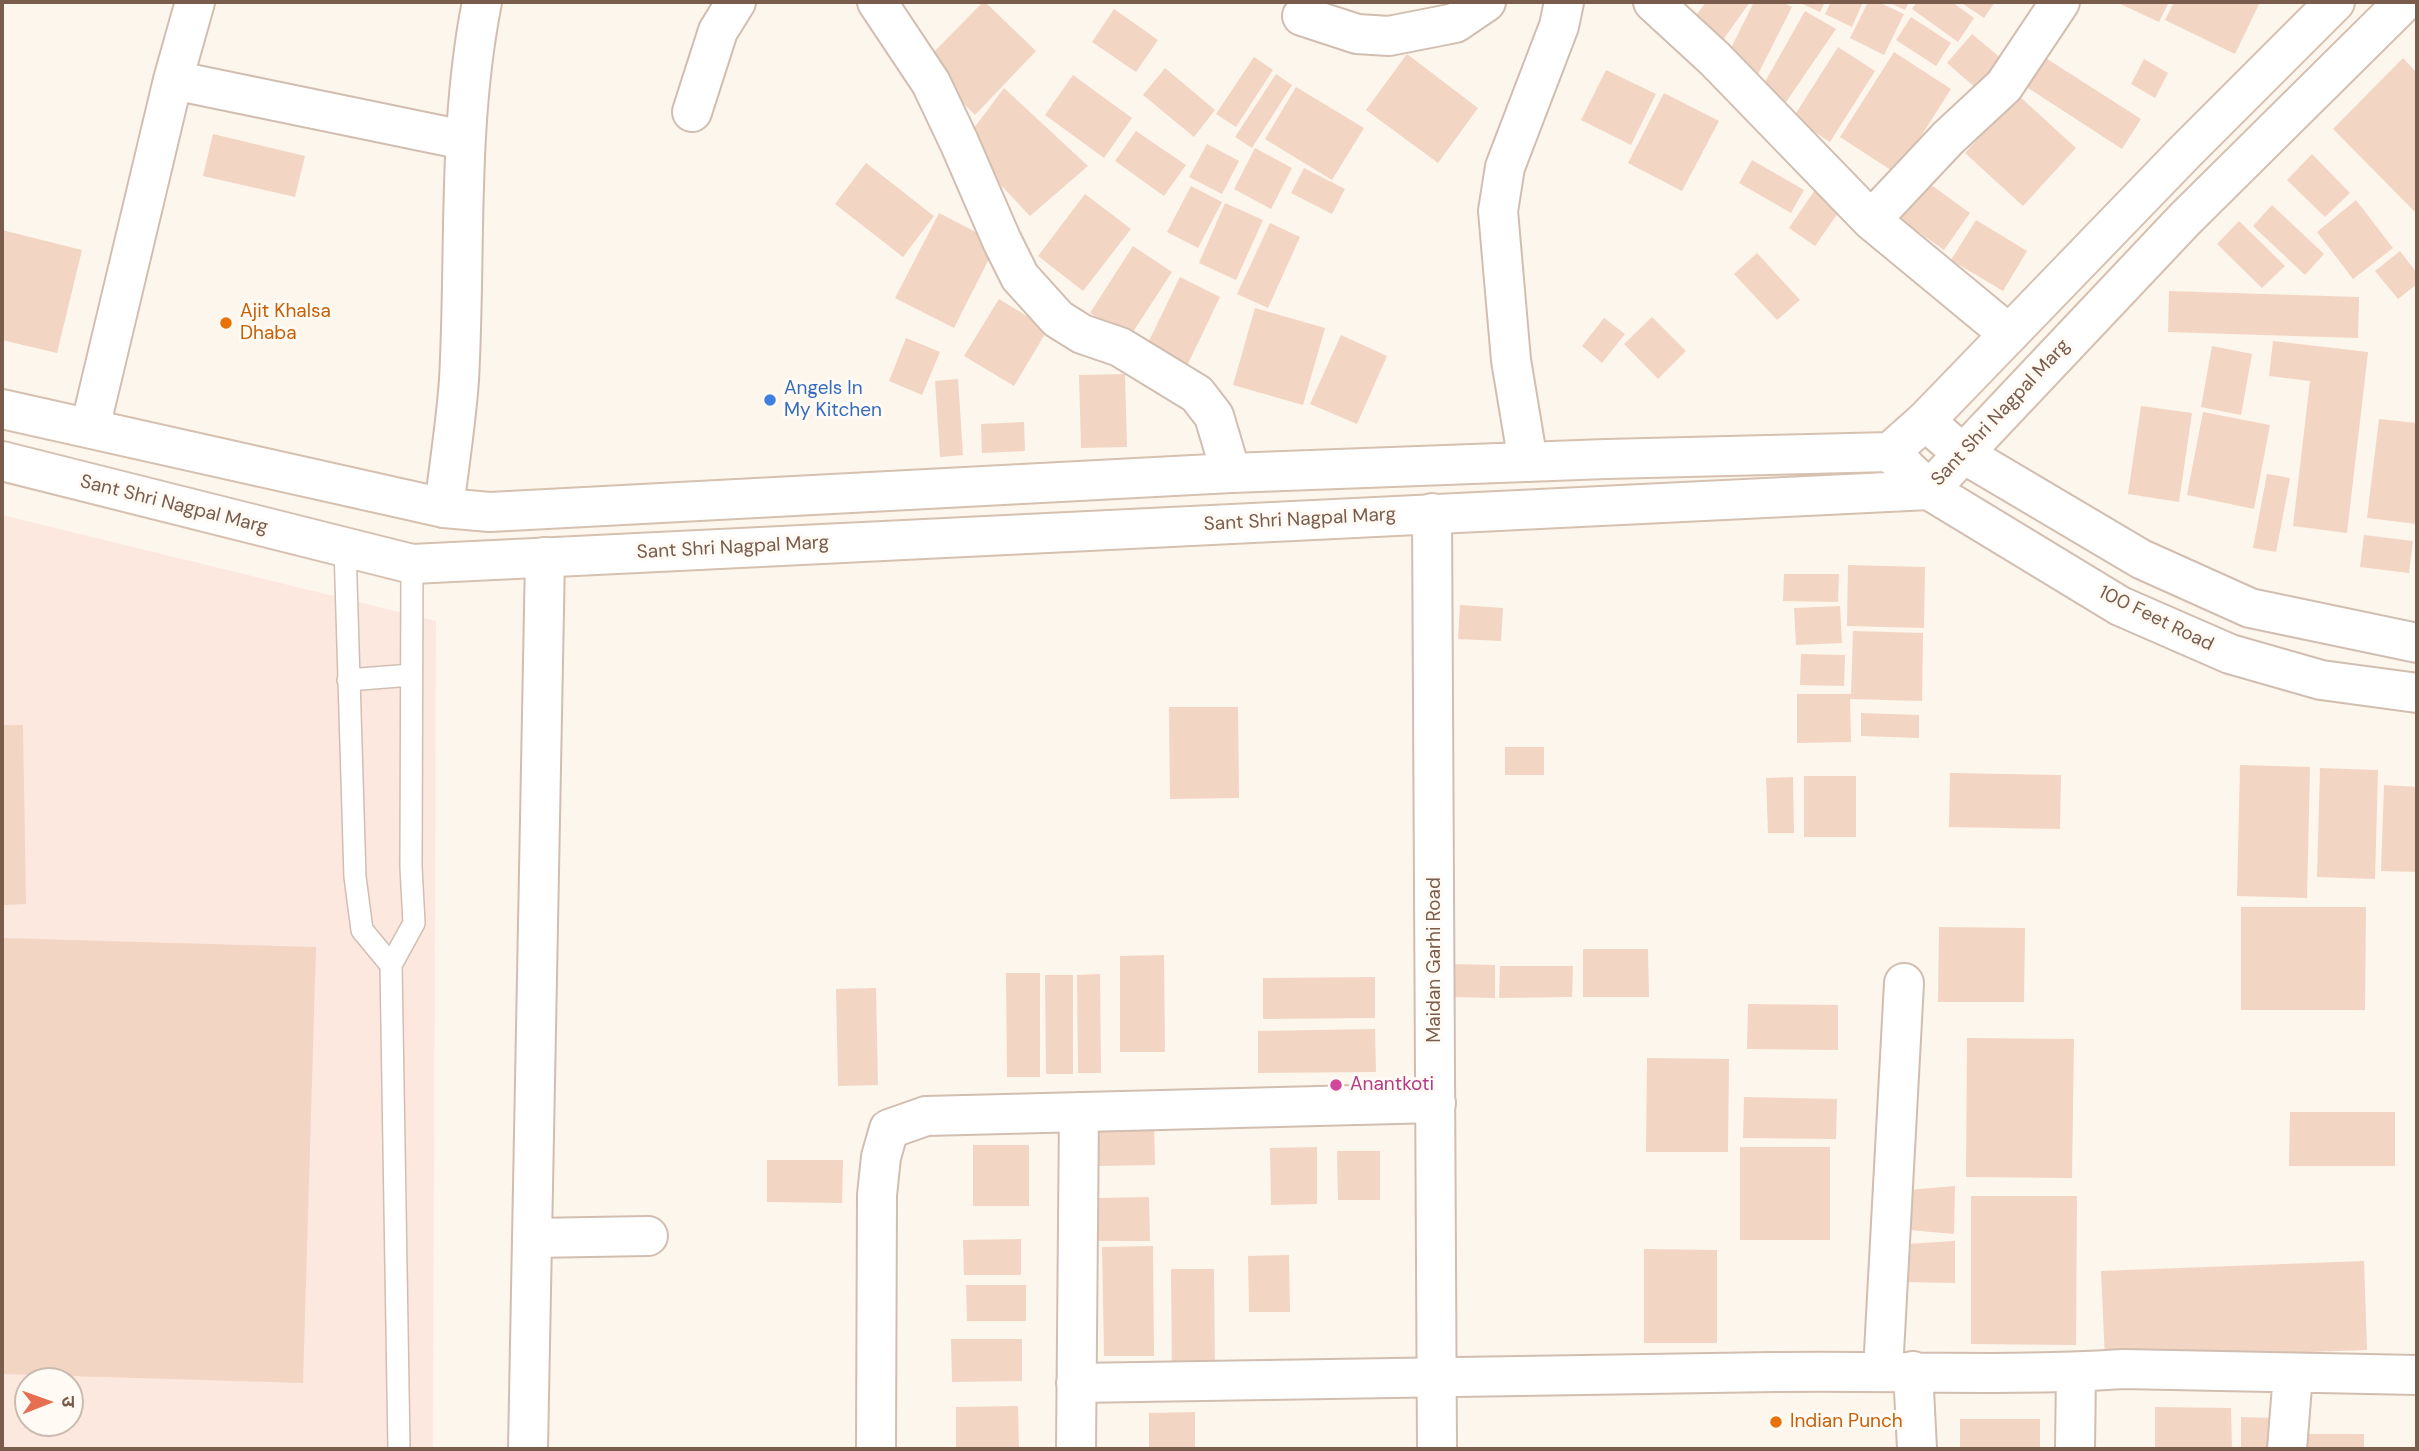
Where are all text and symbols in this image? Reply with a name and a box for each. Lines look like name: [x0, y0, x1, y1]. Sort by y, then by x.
place label: Ajit Khalsa Dhaba: [240, 301, 331, 345]
marker: Ajit Khalsa Dhaba: [218, 315, 234, 331]
street label: Sant Shri Nagpal Marg: [1927, 335, 2075, 491]
place label: Angels In My Kitchen: [784, 378, 882, 422]
marker: Angels In My Kitchen: [762, 392, 778, 408]
street label: Sant Shri Nagpal Marg: [78, 471, 270, 539]
street label: Sant Shri Nagpal Marg: [1203, 504, 1397, 536]
street label: Sant Shri Nagpal Marg: [636, 532, 830, 564]
street label: 100 Feet Road: [2095, 581, 2217, 657]
street label: Maidan Garhi Road: [1424, 877, 1446, 1043]
place label: Anantkoti: [1350, 1074, 1434, 1096]
marker: Anantkoti: [1328, 1077, 1344, 1093]
north arrow: [14, 1367, 84, 1437]
text: उ: [56, 1396, 81, 1407]
place label: Indian Punch: [1790, 1411, 1903, 1433]
marker: Indian Punch: [1768, 1414, 1784, 1430]

